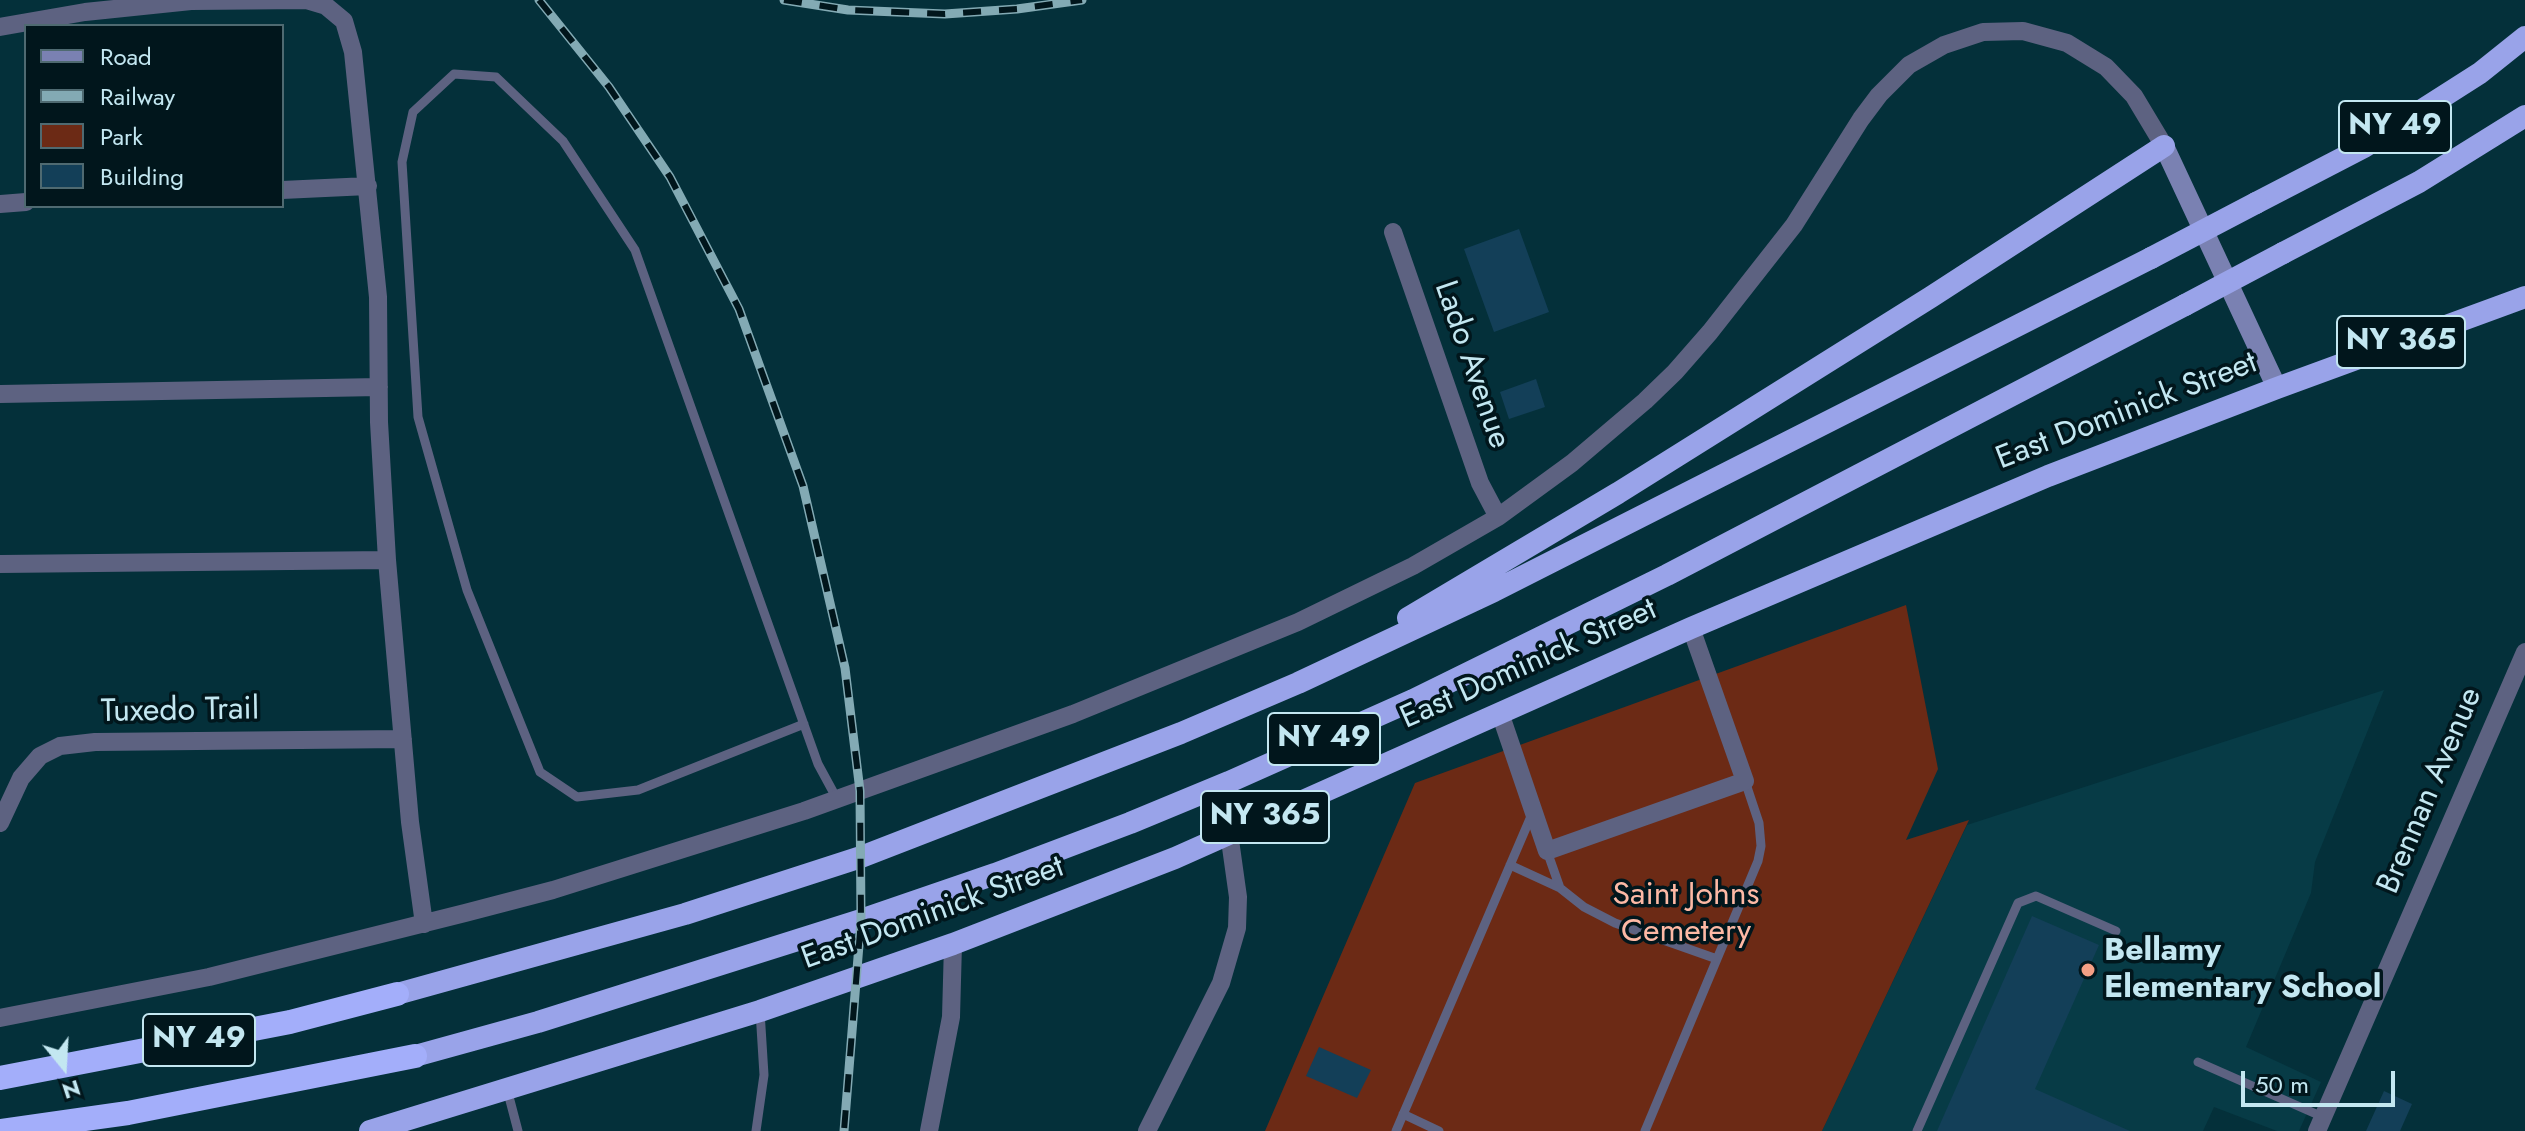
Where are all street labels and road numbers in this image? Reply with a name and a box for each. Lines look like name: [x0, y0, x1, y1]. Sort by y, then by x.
road number: NY 49: [2339, 101, 2451, 153]
street label: Lado Avenue: [1424, 276, 1518, 454]
road number: NY 365: [2337, 316, 2465, 368]
street label: East Dominick Street: [1991, 345, 2263, 479]
street label: East Dominick Street: [1395, 591, 1663, 739]
street label: Brennan Avenue: [2370, 682, 2492, 900]
street label: Tuxedo Trail: [101, 691, 259, 733]
road number: NY 49: [1268, 713, 1380, 765]
road number: NY 365: [1201, 791, 1329, 843]
street label: East Dominick Street: [797, 849, 1069, 979]
road number: NY 49: [143, 1014, 255, 1066]

